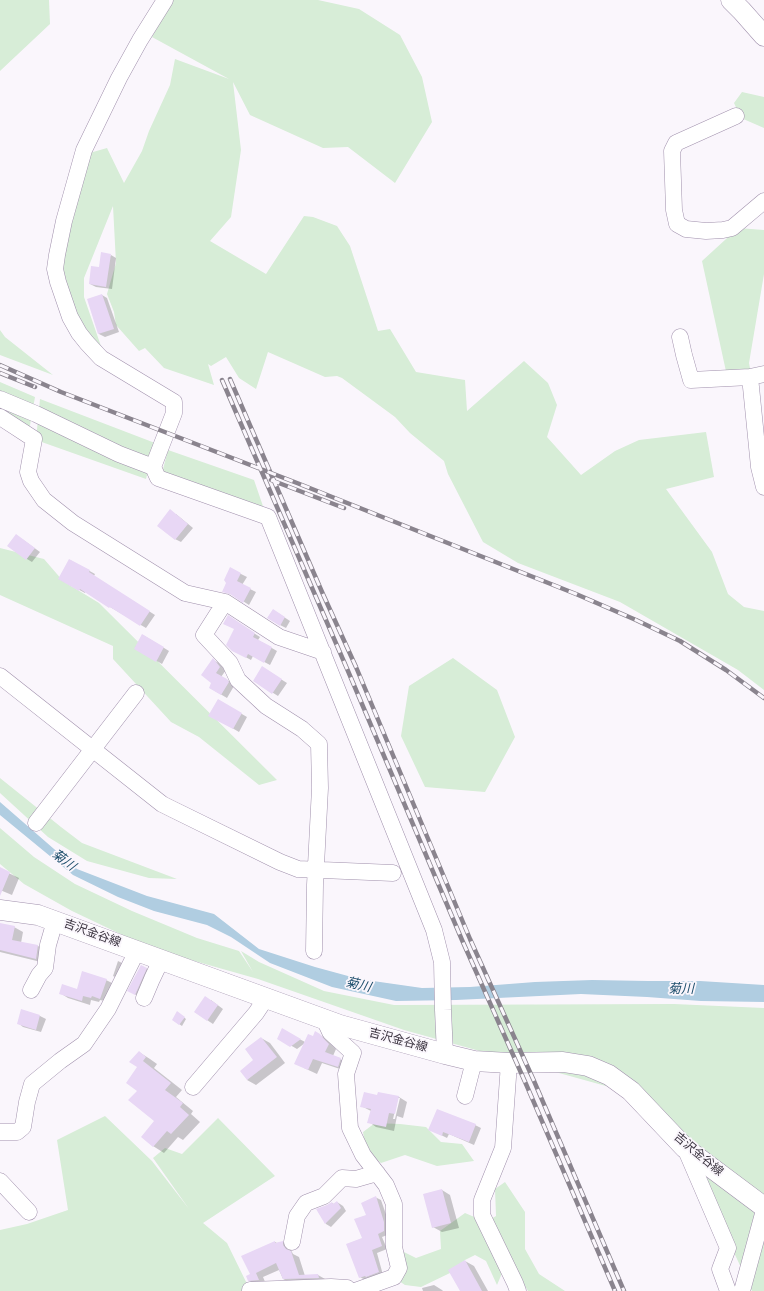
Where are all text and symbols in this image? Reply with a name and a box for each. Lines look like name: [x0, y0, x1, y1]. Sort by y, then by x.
water label: 菊川: [48, 847, 78, 875]
street label: 吉沢金谷線: [61, 917, 123, 951]
water label: 菊川: [344, 975, 372, 997]
water label: 菊川: [668, 982, 694, 998]
street label: 吉沢金谷線: [367, 1026, 429, 1056]
street label: 吉沢金谷線: [670, 1130, 726, 1180]

